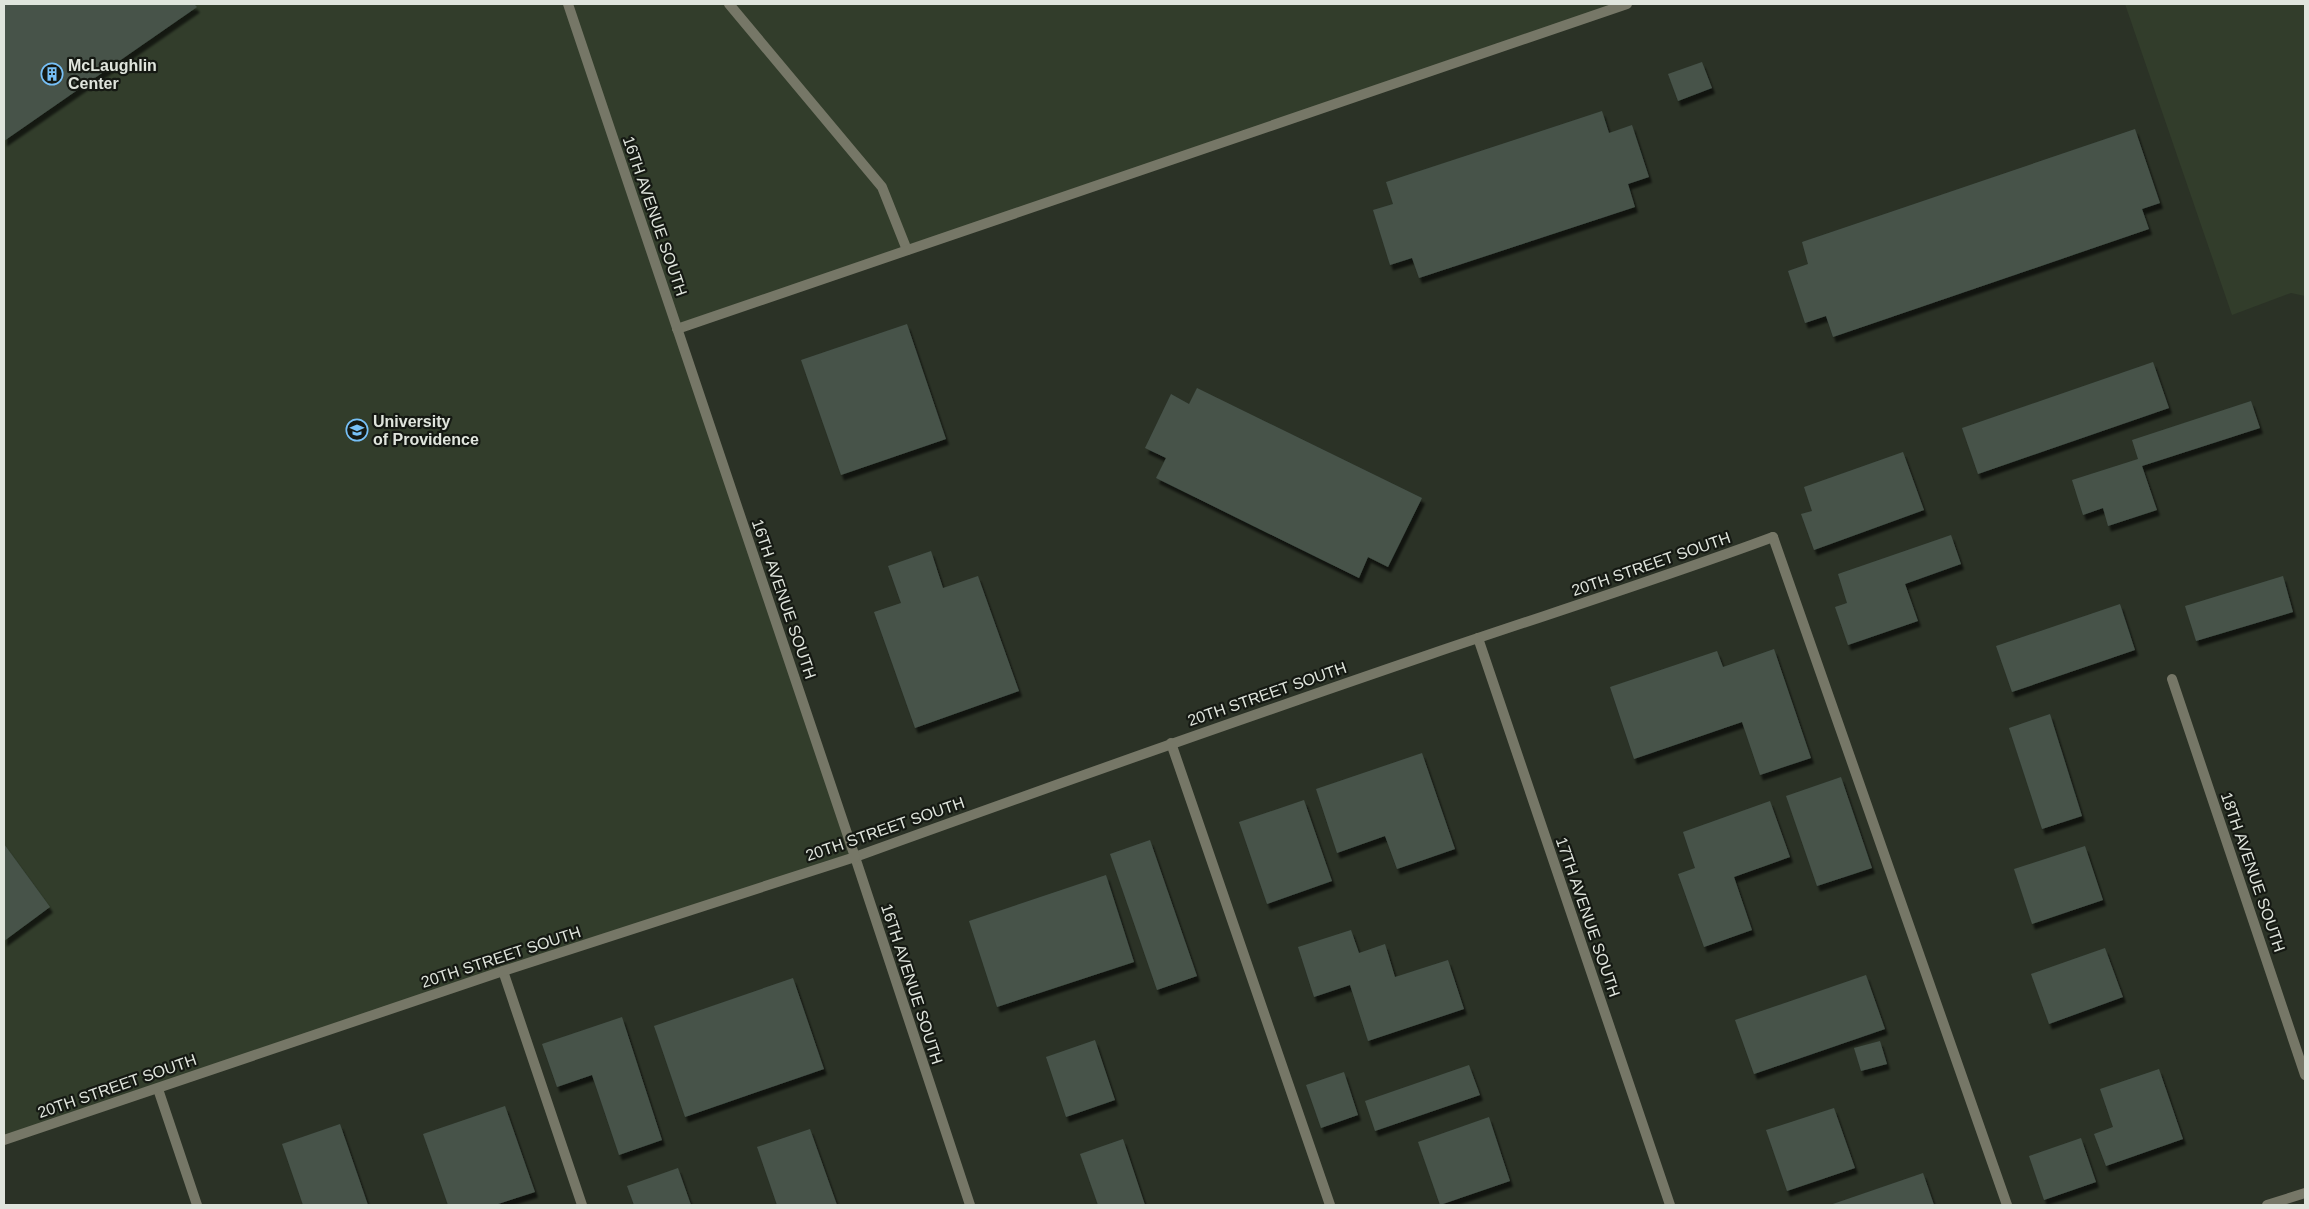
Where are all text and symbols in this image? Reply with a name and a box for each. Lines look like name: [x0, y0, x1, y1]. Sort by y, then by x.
place label: McLaughlin Center: [68, 57, 157, 92]
building icon: McLaughlin Center: [40, 62, 64, 86]
street label: 16TH AVENUE SOUTH: [620, 134, 690, 298]
place label: University of Providence: [373, 413, 479, 448]
school or university icon: University of Providence: [345, 418, 369, 442]
street label: 16TH AVENUE SOUTH: [749, 517, 819, 681]
street label: 20TH STREET SOUTH: [1569, 529, 1733, 599]
street label: 20TH STREET SOUTH: [1185, 659, 1349, 729]
street label: 18TH AVENUE SOUTH: [2218, 790, 2288, 954]
street label: 20TH STREET SOUTH: [803, 794, 967, 864]
street label: 17TH AVENUE SOUTH: [1553, 835, 1623, 999]
street label: 16TH AVENUE SOUTH: [878, 902, 946, 1066]
street label: 20TH STREET SOUTH: [419, 923, 583, 991]
street label: 20TH STREET SOUTH: [35, 1051, 199, 1121]

